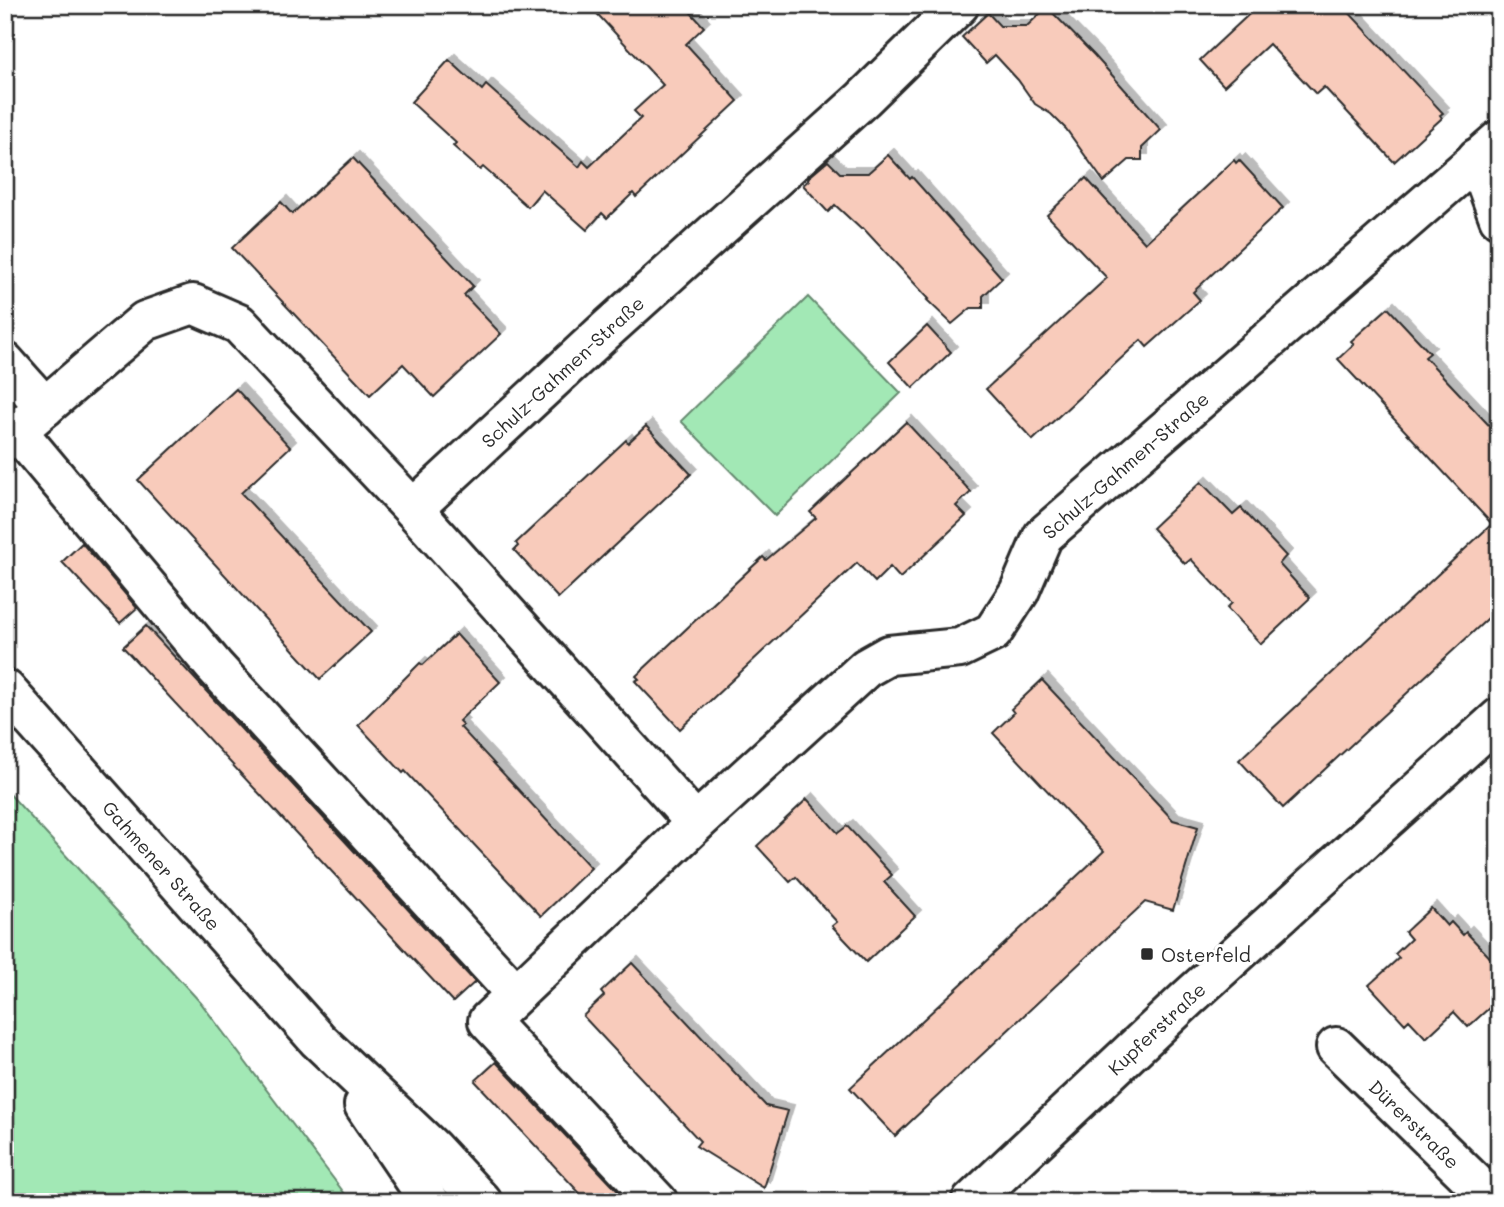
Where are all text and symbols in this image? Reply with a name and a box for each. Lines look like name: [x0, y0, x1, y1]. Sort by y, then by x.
street label: Schulz-Gahmen-Straße: [475, 290, 649, 453]
street label: Schulz-Gahmen-Straße: [1037, 386, 1214, 544]
street label: Gahmener Straße: [98, 795, 227, 935]
place label: Osterfeld: [1161, 942, 1251, 967]
marker: Osterfeld: [1139, 946, 1155, 962]
street label: Kupferstraße: [1102, 976, 1210, 1080]
street label: Dürerstraße: [1364, 1074, 1465, 1174]

